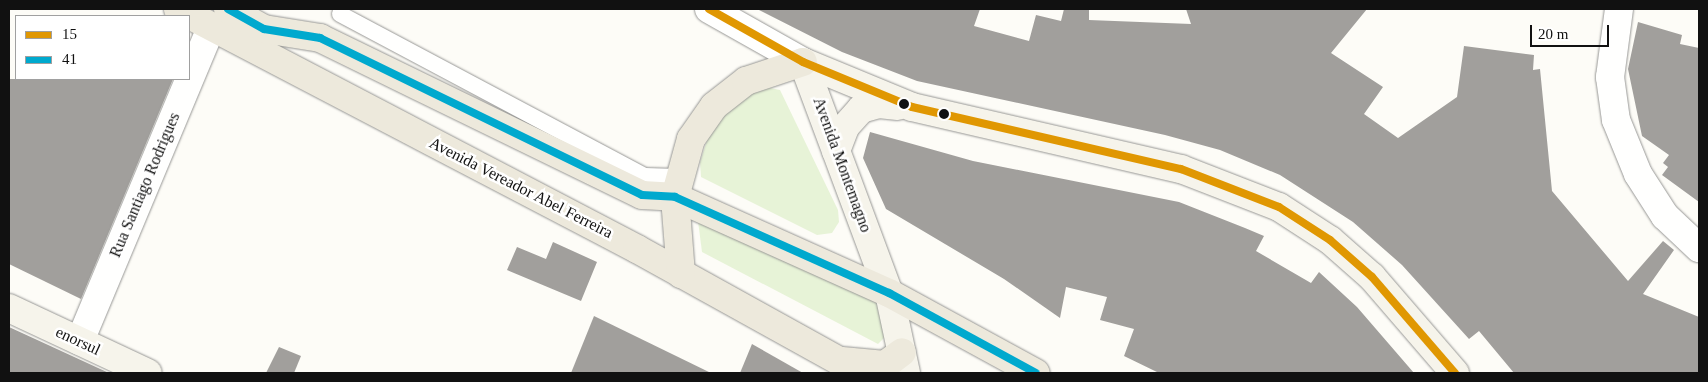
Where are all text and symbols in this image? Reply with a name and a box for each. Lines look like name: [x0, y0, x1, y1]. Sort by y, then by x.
legend: [15, 15, 190, 80]
scale bar: [1533, 15, 1612, 47]
text: 15: [62, 26, 77, 42]
text: 20 m: [1538, 26, 1568, 42]
text: 41: [62, 51, 77, 67]
street label: Avenida Montemagno: [809, 95, 875, 235]
unlabelled marker: [899, 99, 909, 109]
unlabelled marker: [939, 109, 949, 119]
street label: Rua Santiago Rodrigues: [106, 110, 184, 260]
street label: Avenida Vereador Abel Ferreira: [426, 133, 616, 243]
street label: enorsul: [53, 322, 103, 360]

